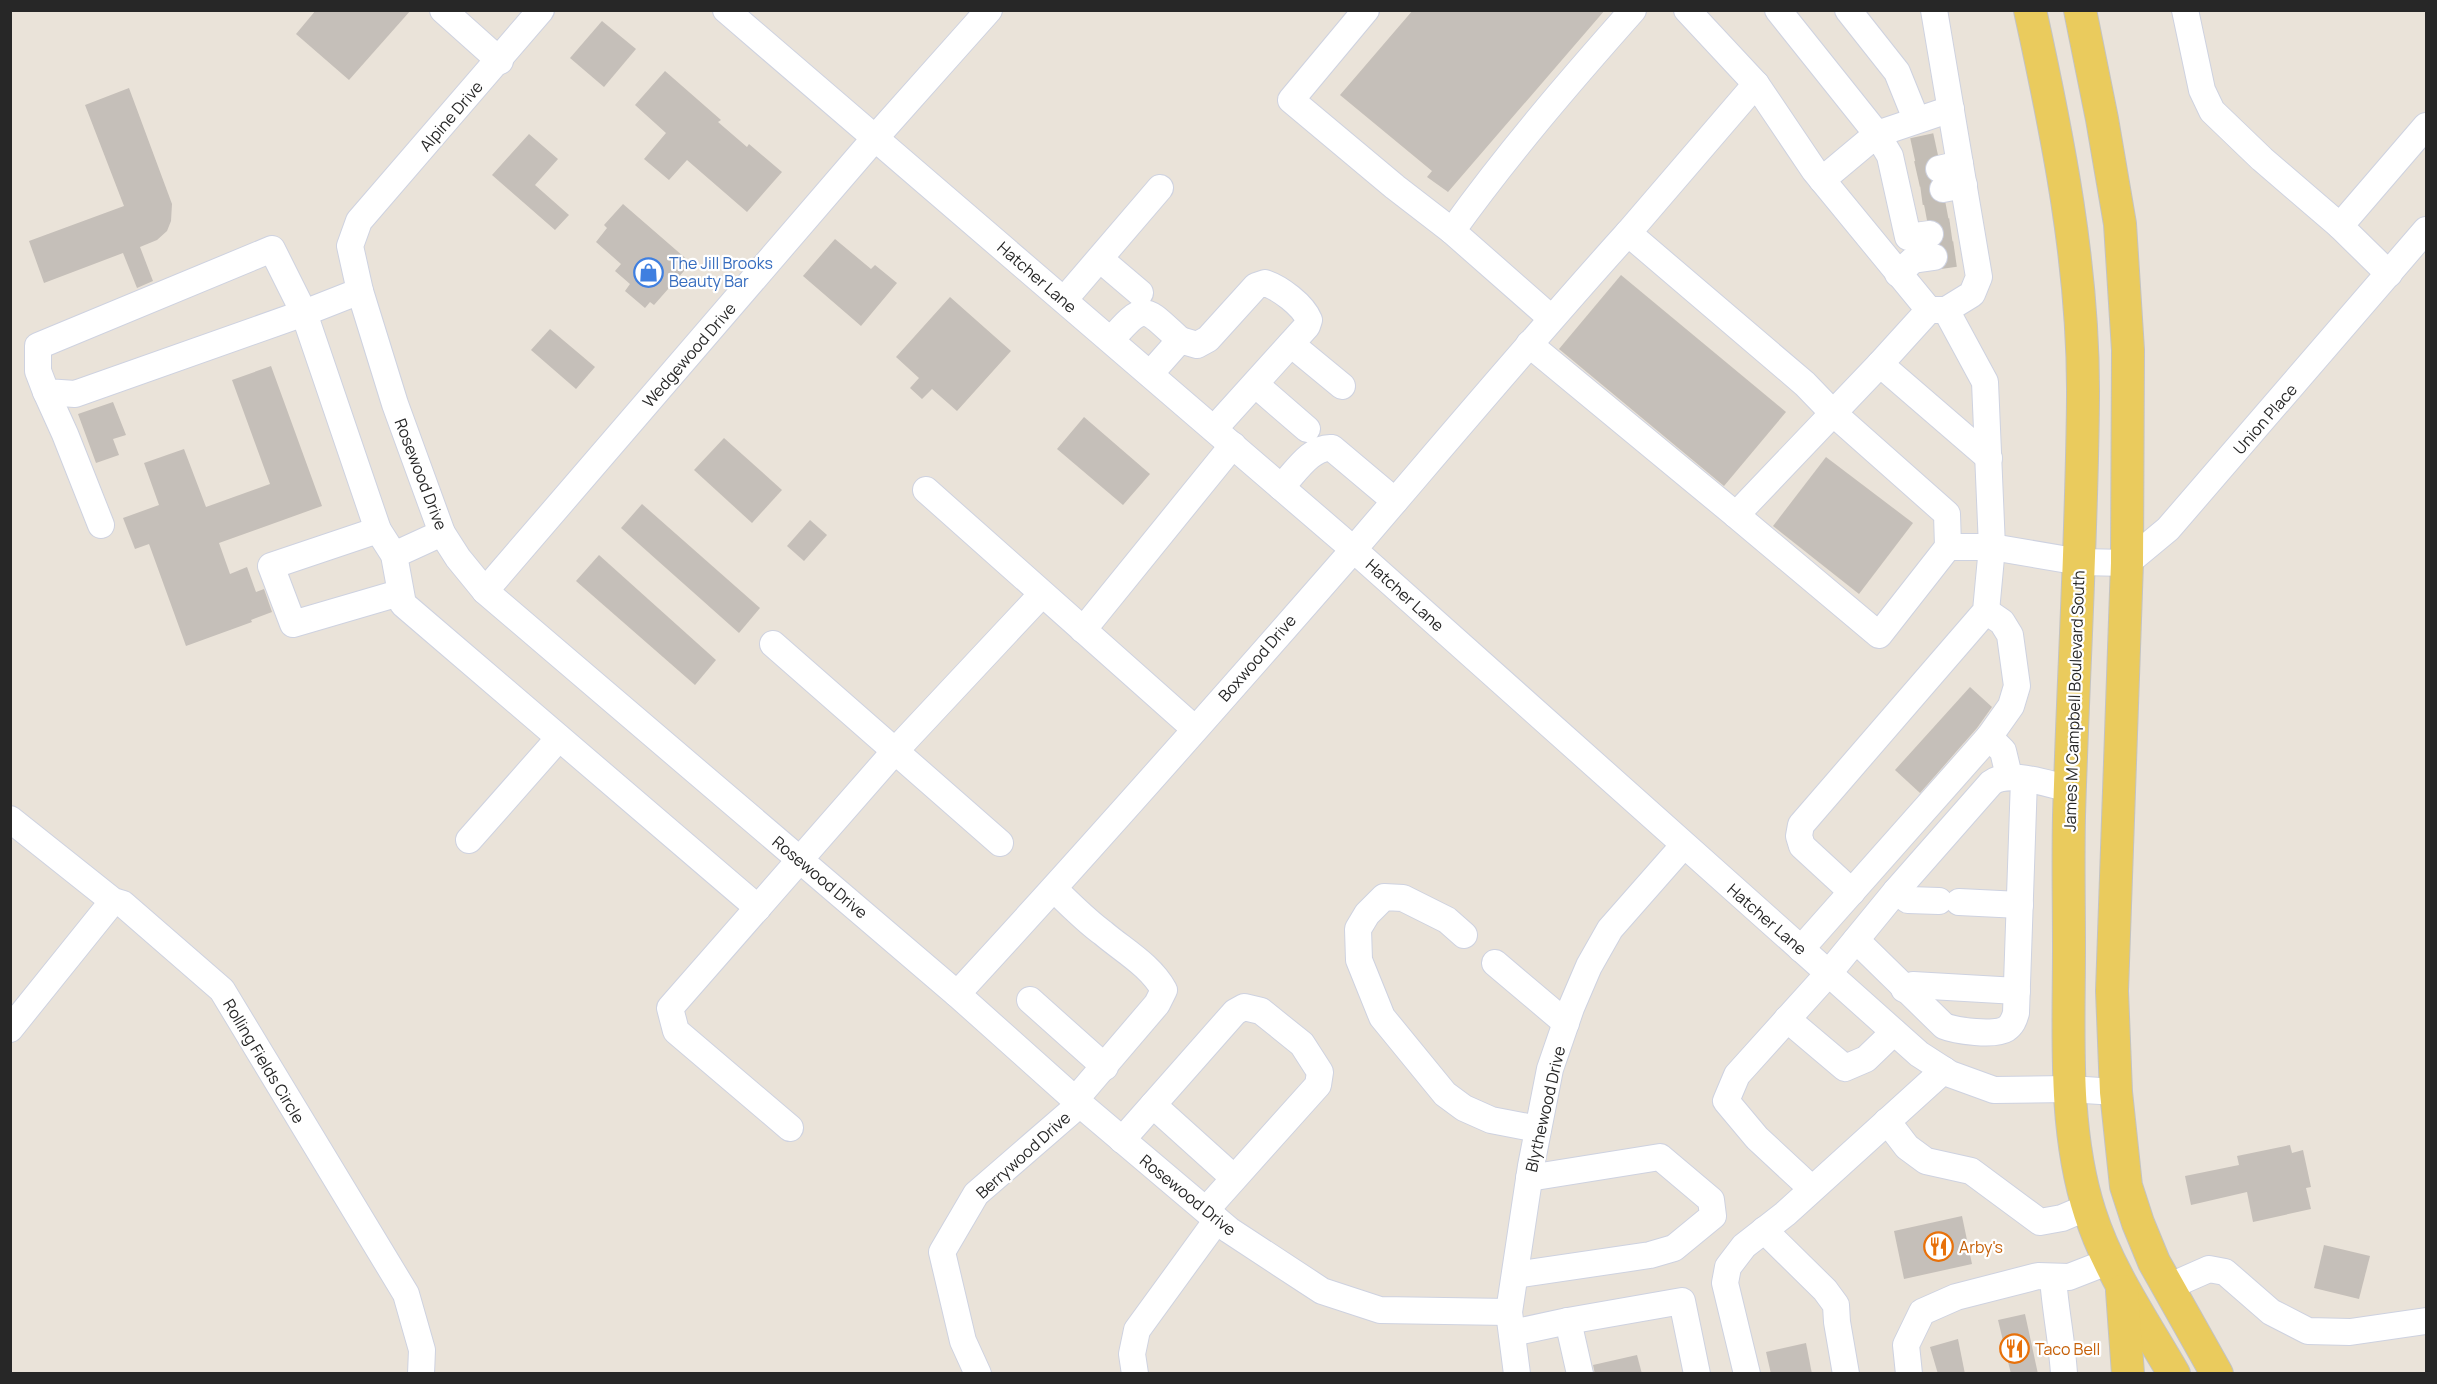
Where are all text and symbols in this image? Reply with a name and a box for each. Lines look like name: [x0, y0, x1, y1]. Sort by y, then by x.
street label: Alpine Drive: [414, 76, 488, 156]
street label: Hatcher Lane: [993, 236, 1081, 318]
place label: The Jill Brooks Beauty Bar: [669, 252, 773, 292]
shop icon: The Jill Brooks Beauty Bar: [632, 256, 664, 288]
street label: Wedgewood Drive: [637, 298, 741, 412]
street label: Union Place: [2228, 379, 2302, 459]
street label: Rosewood Drive: [390, 415, 452, 533]
street label: Hatcher Lane: [1361, 554, 1449, 636]
street label: James M Campbell Boulevard South: [2058, 570, 2090, 832]
street label: Boxwood Drive: [1213, 610, 1301, 706]
street label: Rosewood Drive: [768, 831, 872, 923]
street label: Hatcher Lane: [1723, 878, 1811, 960]
street label: Rolling Fields Circle: [218, 995, 310, 1127]
street label: Blythewood Drive: [1520, 1044, 1570, 1174]
street label: Berrywood Drive: [971, 1107, 1075, 1203]
street label: Rosewood Drive: [1135, 1149, 1241, 1241]
restaurant icon: Arby's: [1922, 1231, 1954, 1263]
place label: Arby's: [1959, 1236, 2003, 1258]
restaurant icon: Taco Bell: [1998, 1333, 2030, 1365]
place label: Taco Bell: [2035, 1338, 2100, 1360]

